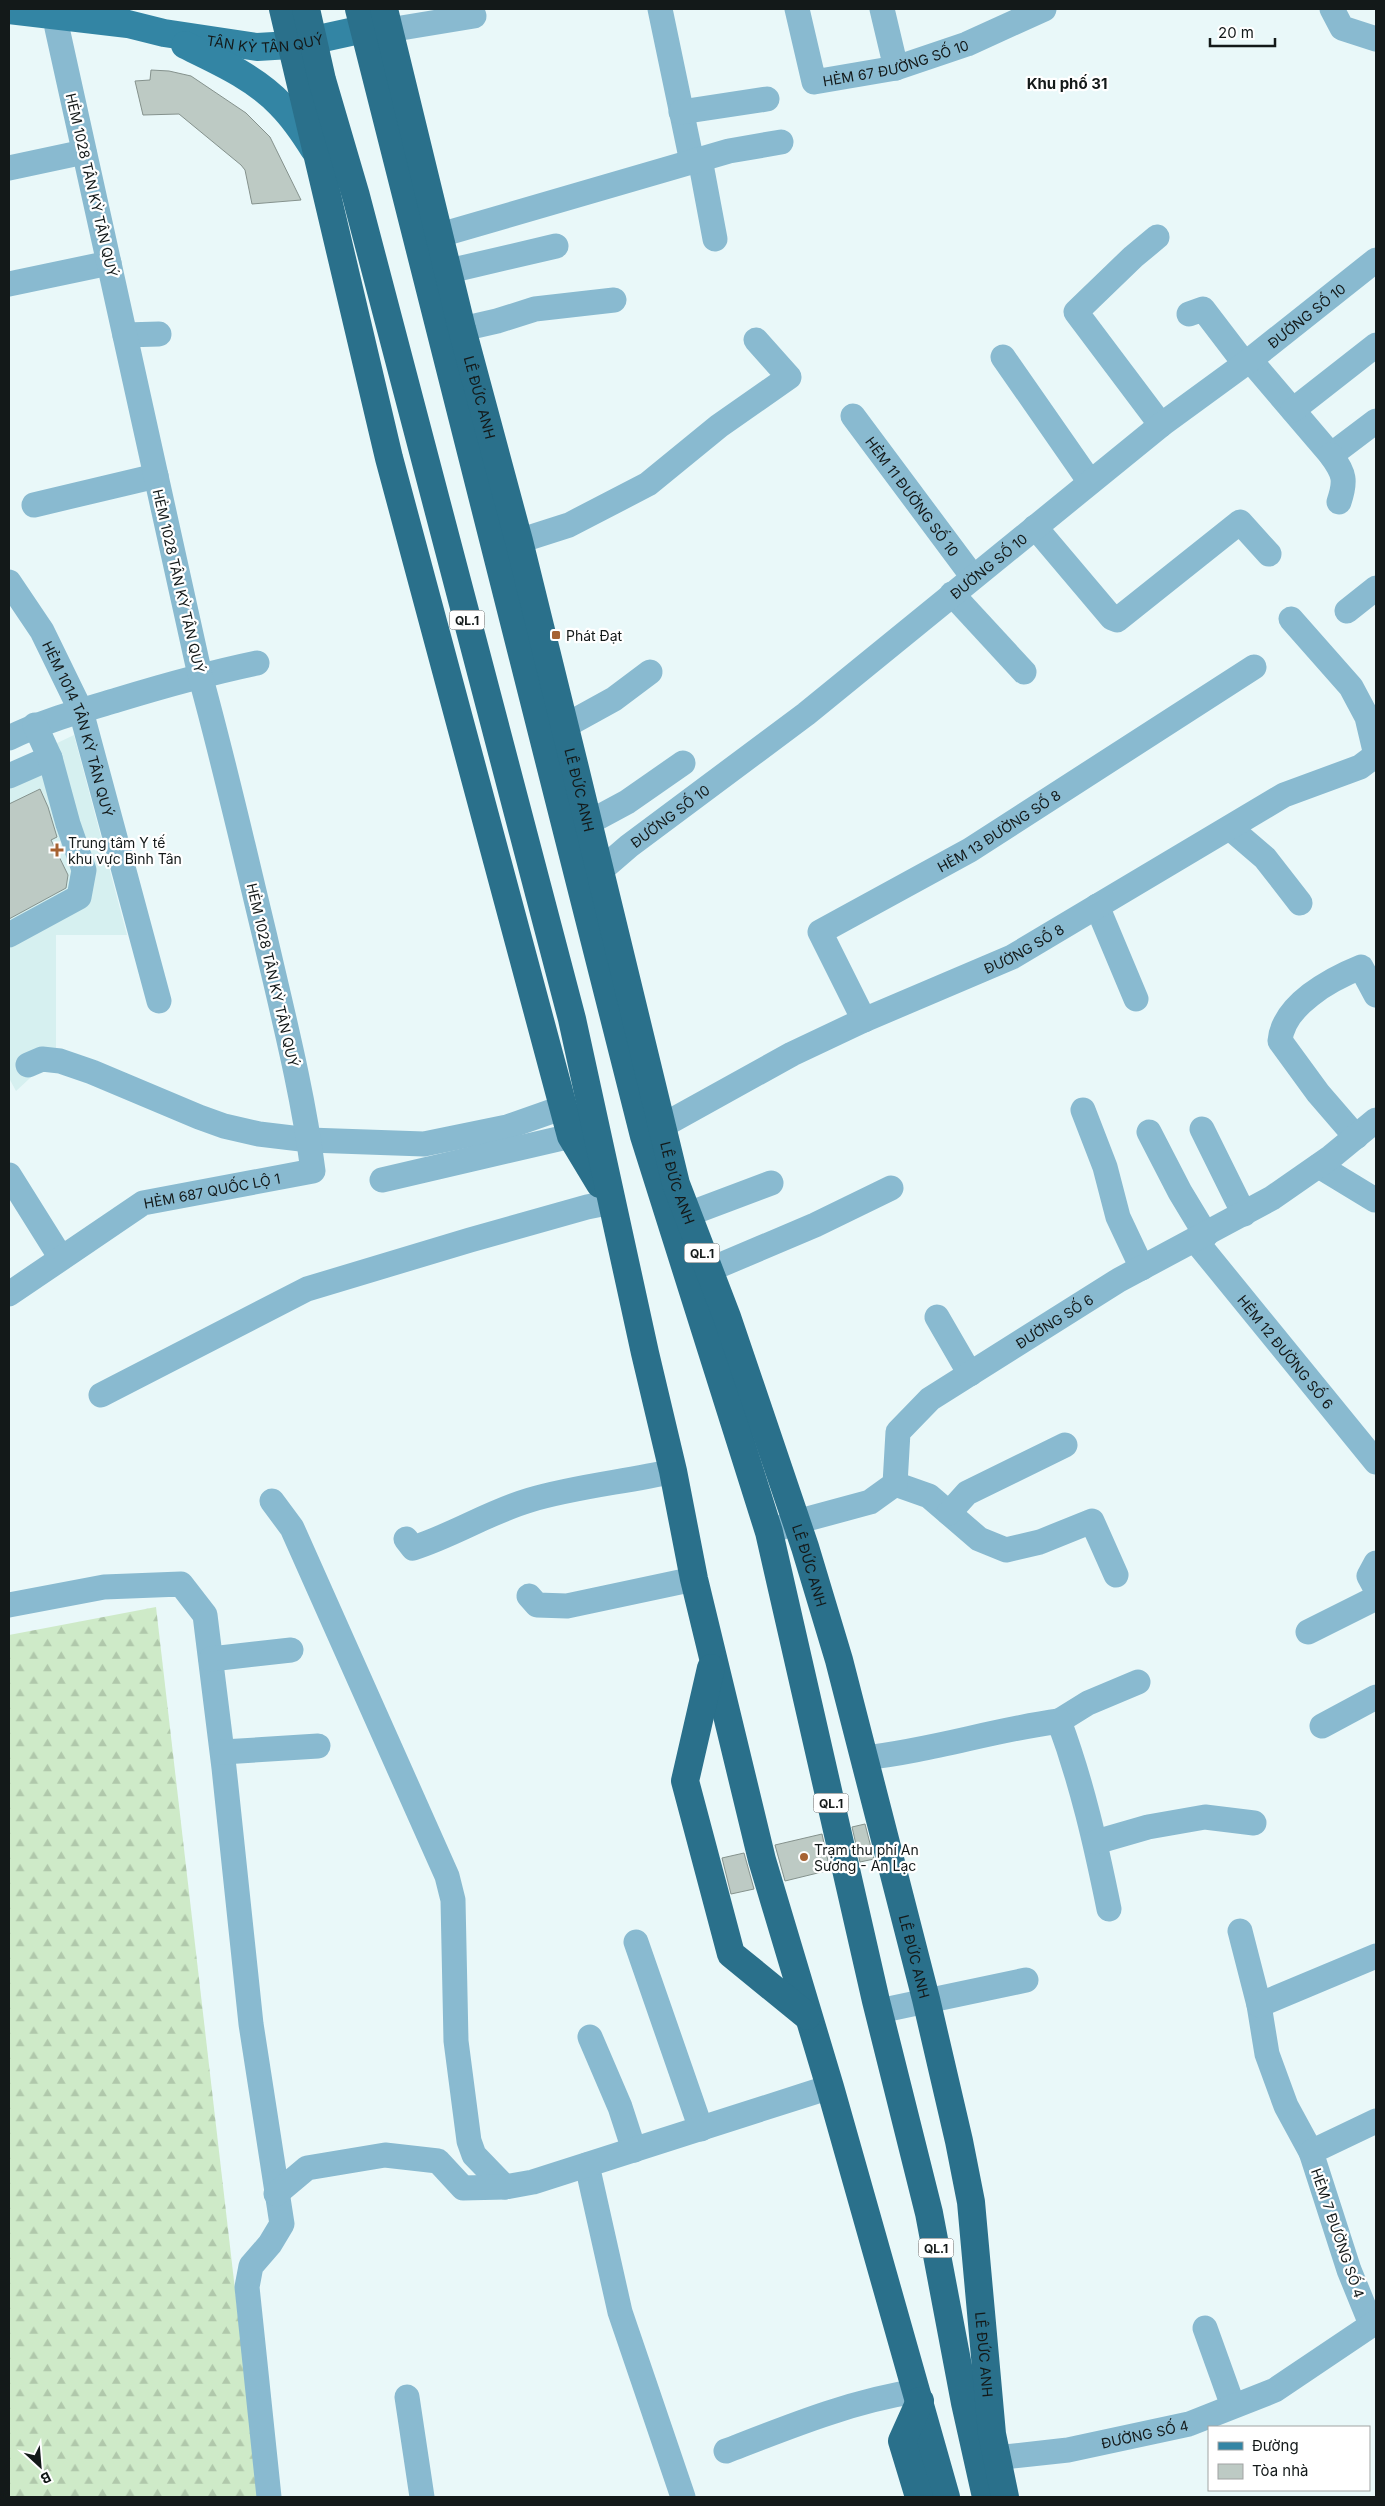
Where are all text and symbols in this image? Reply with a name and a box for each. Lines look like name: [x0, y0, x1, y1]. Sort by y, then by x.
scale bar: [1210, 15, 1275, 47]
text: 20 m: [1218, 23, 1254, 42]
street label: TÂN KỲ TÂN QUÝ: [206, 30, 325, 56]
street label: HẺM 67 ĐƯỜNG SỐ 10: [821, 36, 971, 89]
district label: Khu phố 31: [1027, 74, 1107, 93]
street label: HẺM 1028 TÂN KỲ TÂN QUÝ: [63, 91, 122, 279]
street label: ĐƯỜNG SỐ 10: [1264, 279, 1349, 351]
street label: LÊ ĐỨC ANH: [461, 354, 500, 441]
street label: HẺM 11 ĐƯỜNG SỐ 10: [863, 433, 963, 559]
street label: HẺM 1028 TÂN KỲ TÂN QUÝ: [150, 487, 209, 675]
street label: ĐƯỜNG SỐ 10: [946, 529, 1030, 602]
road number: QL.1: [450, 610, 484, 630]
place label: Phát Đạt: [566, 627, 623, 644]
marker: Phát Đạt: [550, 629, 562, 641]
street label: HẺM 1014 TÂN KỲ TÂN QUÝ: [40, 638, 118, 819]
street label: LÊ ĐỨC ANH: [562, 746, 599, 833]
street label: ĐƯỜNG SỐ 10: [627, 781, 713, 851]
street label: HẺM 13 ĐƯỜNG SỐ 8: [934, 786, 1063, 875]
place label: Trung tâm Y tế khu vực Bình Tân: [68, 834, 182, 867]
marker: Trung tâm Y tế khu vực Bình Tân: [50, 843, 64, 857]
street label: HẺM 1028 TÂN KỲ TÂN QUÝ: [244, 881, 303, 1069]
street label: ĐƯỜNG SỐ 8: [981, 920, 1067, 977]
street label: LÊ ĐỨC ANH: [657, 1140, 699, 1226]
street label: HẺM 687 QUỐC LỘ 1: [142, 1169, 281, 1211]
road number: QL.1: [684, 1244, 720, 1262]
street label: ĐƯỜNG SỐ 6: [1012, 1290, 1096, 1352]
street label: HẺM 12 ĐƯỜNG SỐ 6: [1235, 1291, 1337, 1412]
street label: LÊ ĐỨC ANH: [789, 1522, 831, 1609]
road number: QL.1: [814, 1794, 848, 1812]
place label: Trạm thu phí An Sương - An Lạc: [814, 1841, 919, 1874]
marker: Trạm thu phí An Sương - An Lạc: [798, 1851, 810, 1863]
street label: LÊ ĐỨC ANH: [896, 1913, 934, 2000]
street label: HẺM 7 ĐƯỜNG SỐ 4: [1308, 2165, 1371, 2300]
road number: QL.1: [918, 2238, 954, 2258]
street label: LÊ ĐỨC ANH: [972, 2311, 997, 2398]
street label: ĐƯỜNG SỐ 4: [1100, 2416, 1190, 2451]
legend: [1208, 2426, 1370, 2491]
text: Đường: [1252, 2436, 1299, 2455]
north arrow: [15, 2441, 65, 2491]
text: Tòa nhà: [1252, 2461, 1308, 2480]
text: B: [38, 2468, 54, 2488]

